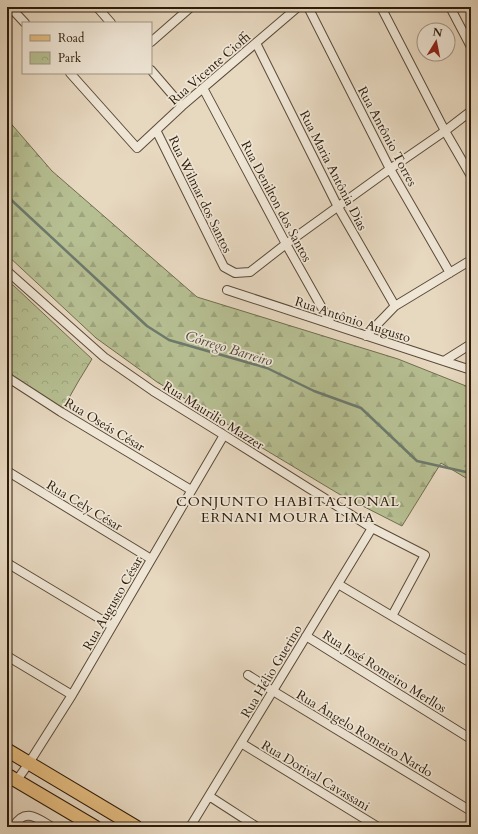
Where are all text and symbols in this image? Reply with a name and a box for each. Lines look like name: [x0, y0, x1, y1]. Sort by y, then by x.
legend: [22, 22, 152, 74]
north arrow: [416, 22, 456, 62]
text: N: [432, 24, 444, 41]
street label: Rua Vicente Cioffi: [165, 28, 254, 109]
text: Road: [58, 30, 85, 46]
text: Park: [58, 50, 82, 66]
street label: Rua Antônio Torres: [353, 83, 421, 190]
street label: Rua Maria Antônia Dias: [295, 107, 371, 234]
street label: Rua Wilmar dos Santos: [164, 133, 236, 256]
street label: Rua Denilton dos Santos: [237, 138, 316, 265]
street label: Rua Antônio Augusto: [292, 293, 413, 347]
water label: Córrego Barreiro: [183, 326, 275, 371]
street label: Rua Maurilio Mazzer: [159, 377, 268, 454]
street label: Rua Oseás César: [61, 394, 148, 456]
street label: Rua Cely César: [43, 476, 126, 536]
district label: CONJUNTO HABITACIONAL ERNANI MOURA LIMA: [176, 492, 400, 527]
street label: Rua Augusto César: [79, 553, 147, 654]
street label: Rua Hélio Guerino: [237, 622, 307, 721]
street label: Rua José Romeiro Merllos: [319, 626, 450, 717]
street label: Rua Ângelo Romeiro Nardo: [293, 686, 436, 782]
street label: Rua Dorival Cavassani: [258, 736, 373, 816]

